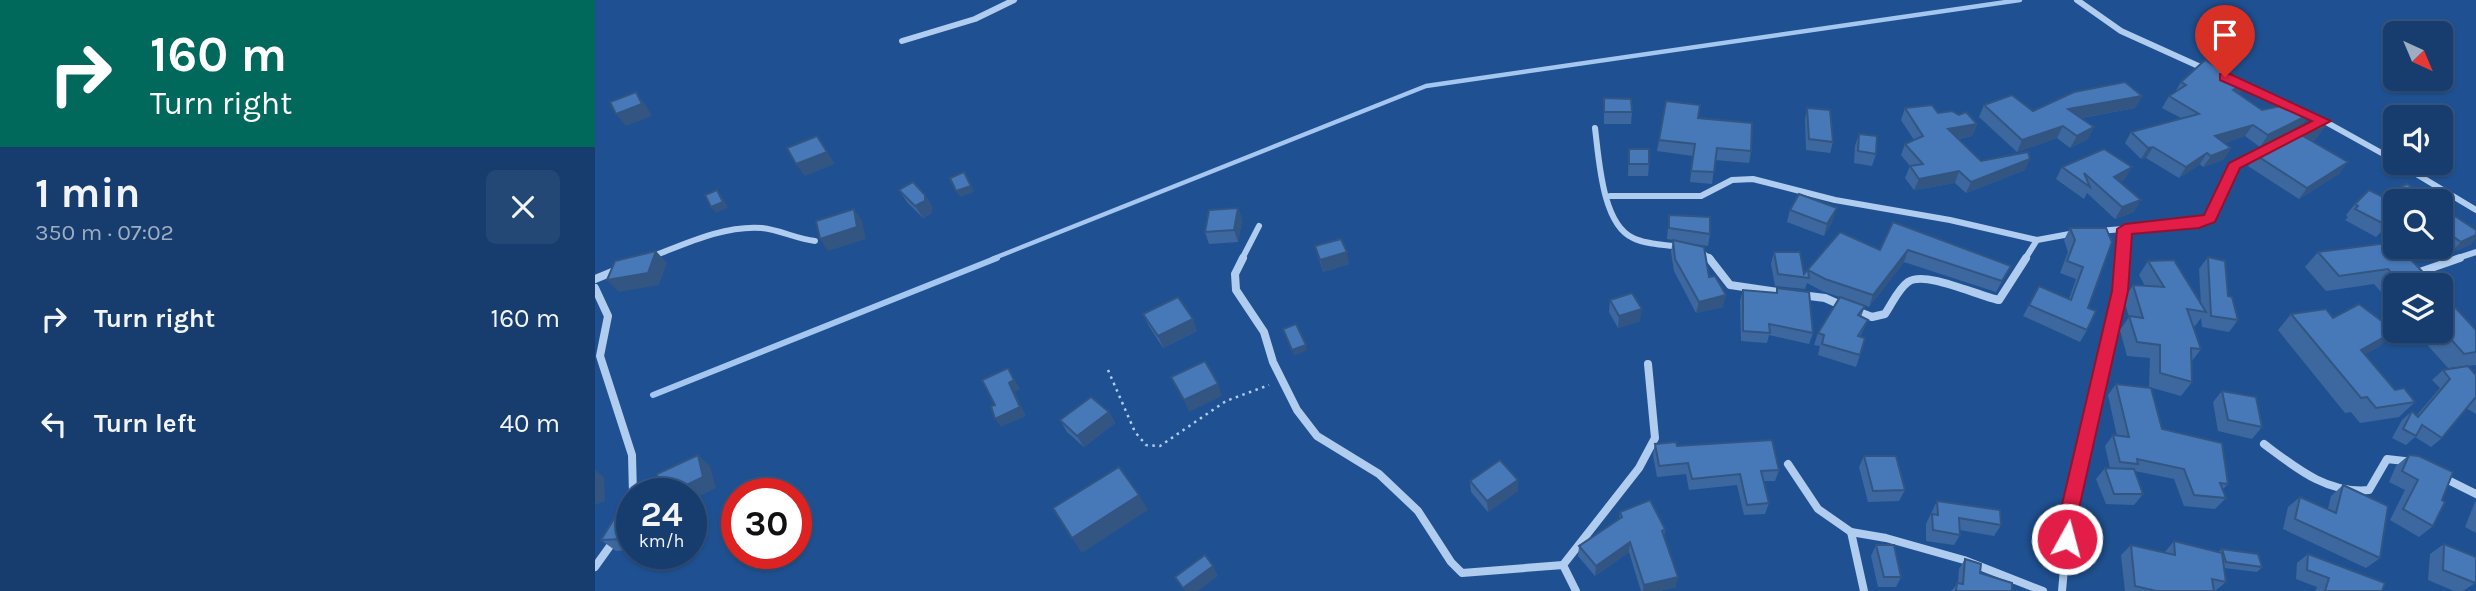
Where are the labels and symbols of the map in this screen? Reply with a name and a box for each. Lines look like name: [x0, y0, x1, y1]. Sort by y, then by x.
pin: [2195, 5, 2255, 77]
north arrow: [2383, 21, 2453, 91]
speed limit sign: 30: [721, 478, 812, 569]
position arrow: [2030, 502, 2104, 576]

